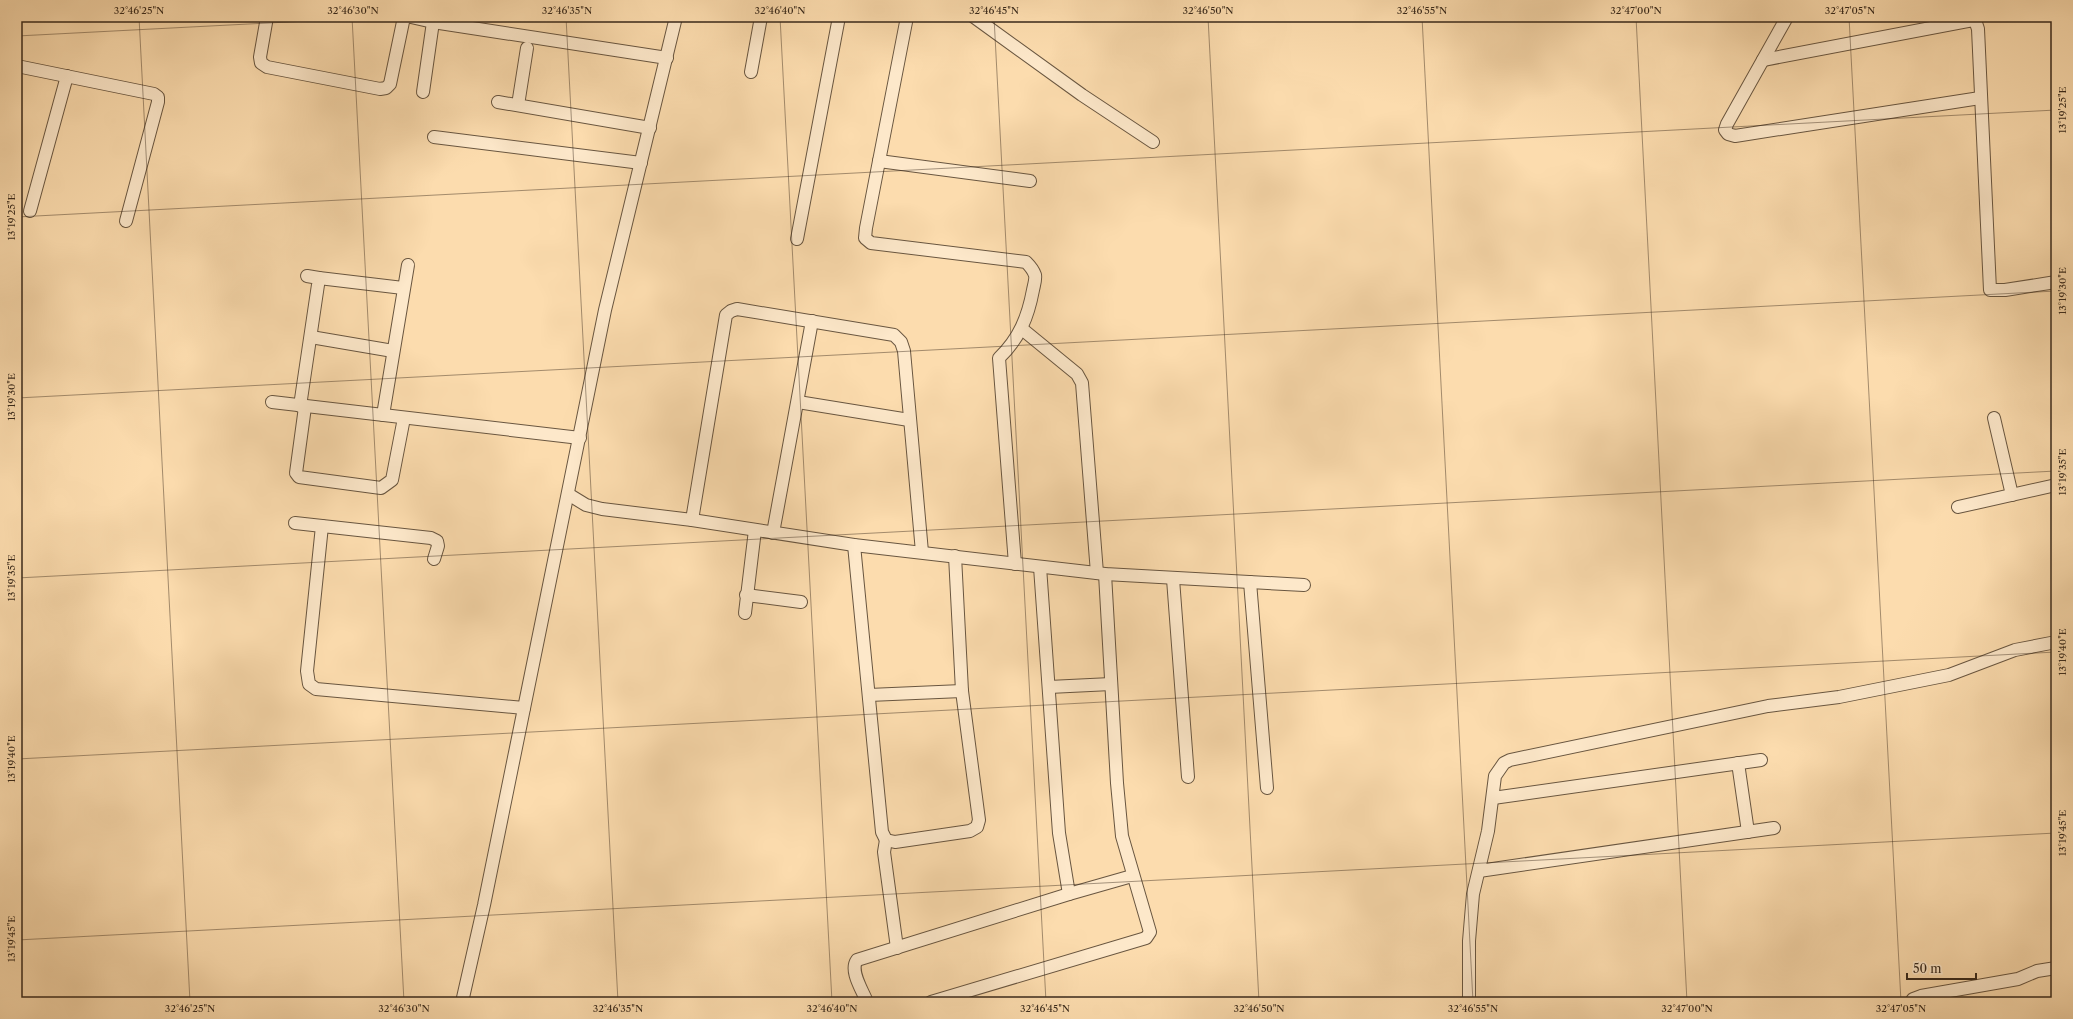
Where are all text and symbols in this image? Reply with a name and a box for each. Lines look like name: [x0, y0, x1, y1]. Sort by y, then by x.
text: 32°46'25"N: [114, 4, 164, 17]
text: 32°46'30"N: [327, 4, 379, 17]
text: 32°46'35"N: [542, 4, 592, 17]
text: 32°46'40"N: [754, 4, 806, 17]
text: 32°46'45"N: [969, 4, 1019, 17]
text: 32°46'50"N: [1182, 4, 1234, 17]
text: 32°46'55"N: [1397, 4, 1447, 17]
text: 32°47'00"N: [1610, 4, 1662, 17]
text: 32°47'05"N: [1825, 4, 1875, 17]
text: 13°19'25"E: [2056, 86, 2069, 134]
text: 13°19'25"E: [5, 193, 18, 241]
text: 13°19'30"E: [2056, 267, 2069, 315]
text: 13°19'30"E: [5, 373, 18, 421]
text: 13°19'35"E: [2056, 449, 2069, 495]
text: 13°19'35"E: [5, 555, 18, 601]
text: 13°19'40"E: [2056, 628, 2069, 676]
text: 13°19'40"E: [5, 735, 18, 783]
text: 13°19'45"E: [2056, 810, 2069, 856]
text: 13°19'45"E: [5, 916, 18, 962]
scale bar: [1907, 955, 1976, 981]
text: 50 m: [1913, 961, 1942, 976]
text: 32°46'25"N: [165, 1002, 215, 1015]
text: 32°46'30"N: [378, 1002, 430, 1015]
text: 32°46'35"N: [593, 1002, 643, 1015]
text: 32°46'40"N: [806, 1002, 858, 1015]
text: 32°46'45"N: [1020, 1002, 1070, 1015]
text: 32°46'50"N: [1233, 1002, 1285, 1015]
text: 32°46'55"N: [1448, 1002, 1498, 1015]
text: 32°47'00"N: [1661, 1002, 1713, 1015]
text: 32°47'05"N: [1876, 1002, 1926, 1015]

